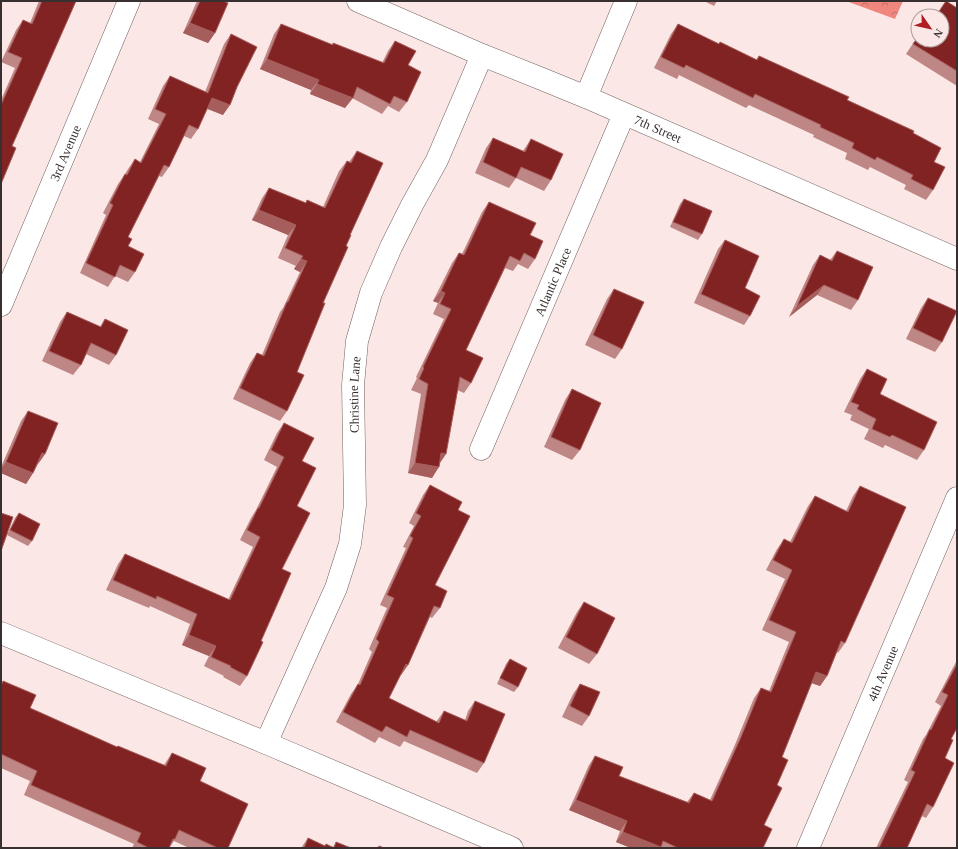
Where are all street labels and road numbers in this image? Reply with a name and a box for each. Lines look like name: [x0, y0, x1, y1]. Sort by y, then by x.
street label: 7th Street: [632, 112, 684, 146]
street label: 3rd Avenue: [47, 122, 84, 183]
street label: Atlantic Place: [531, 245, 574, 318]
street label: Christine Lane: [345, 355, 363, 433]
street label: 4th Avenue: [864, 643, 901, 703]

